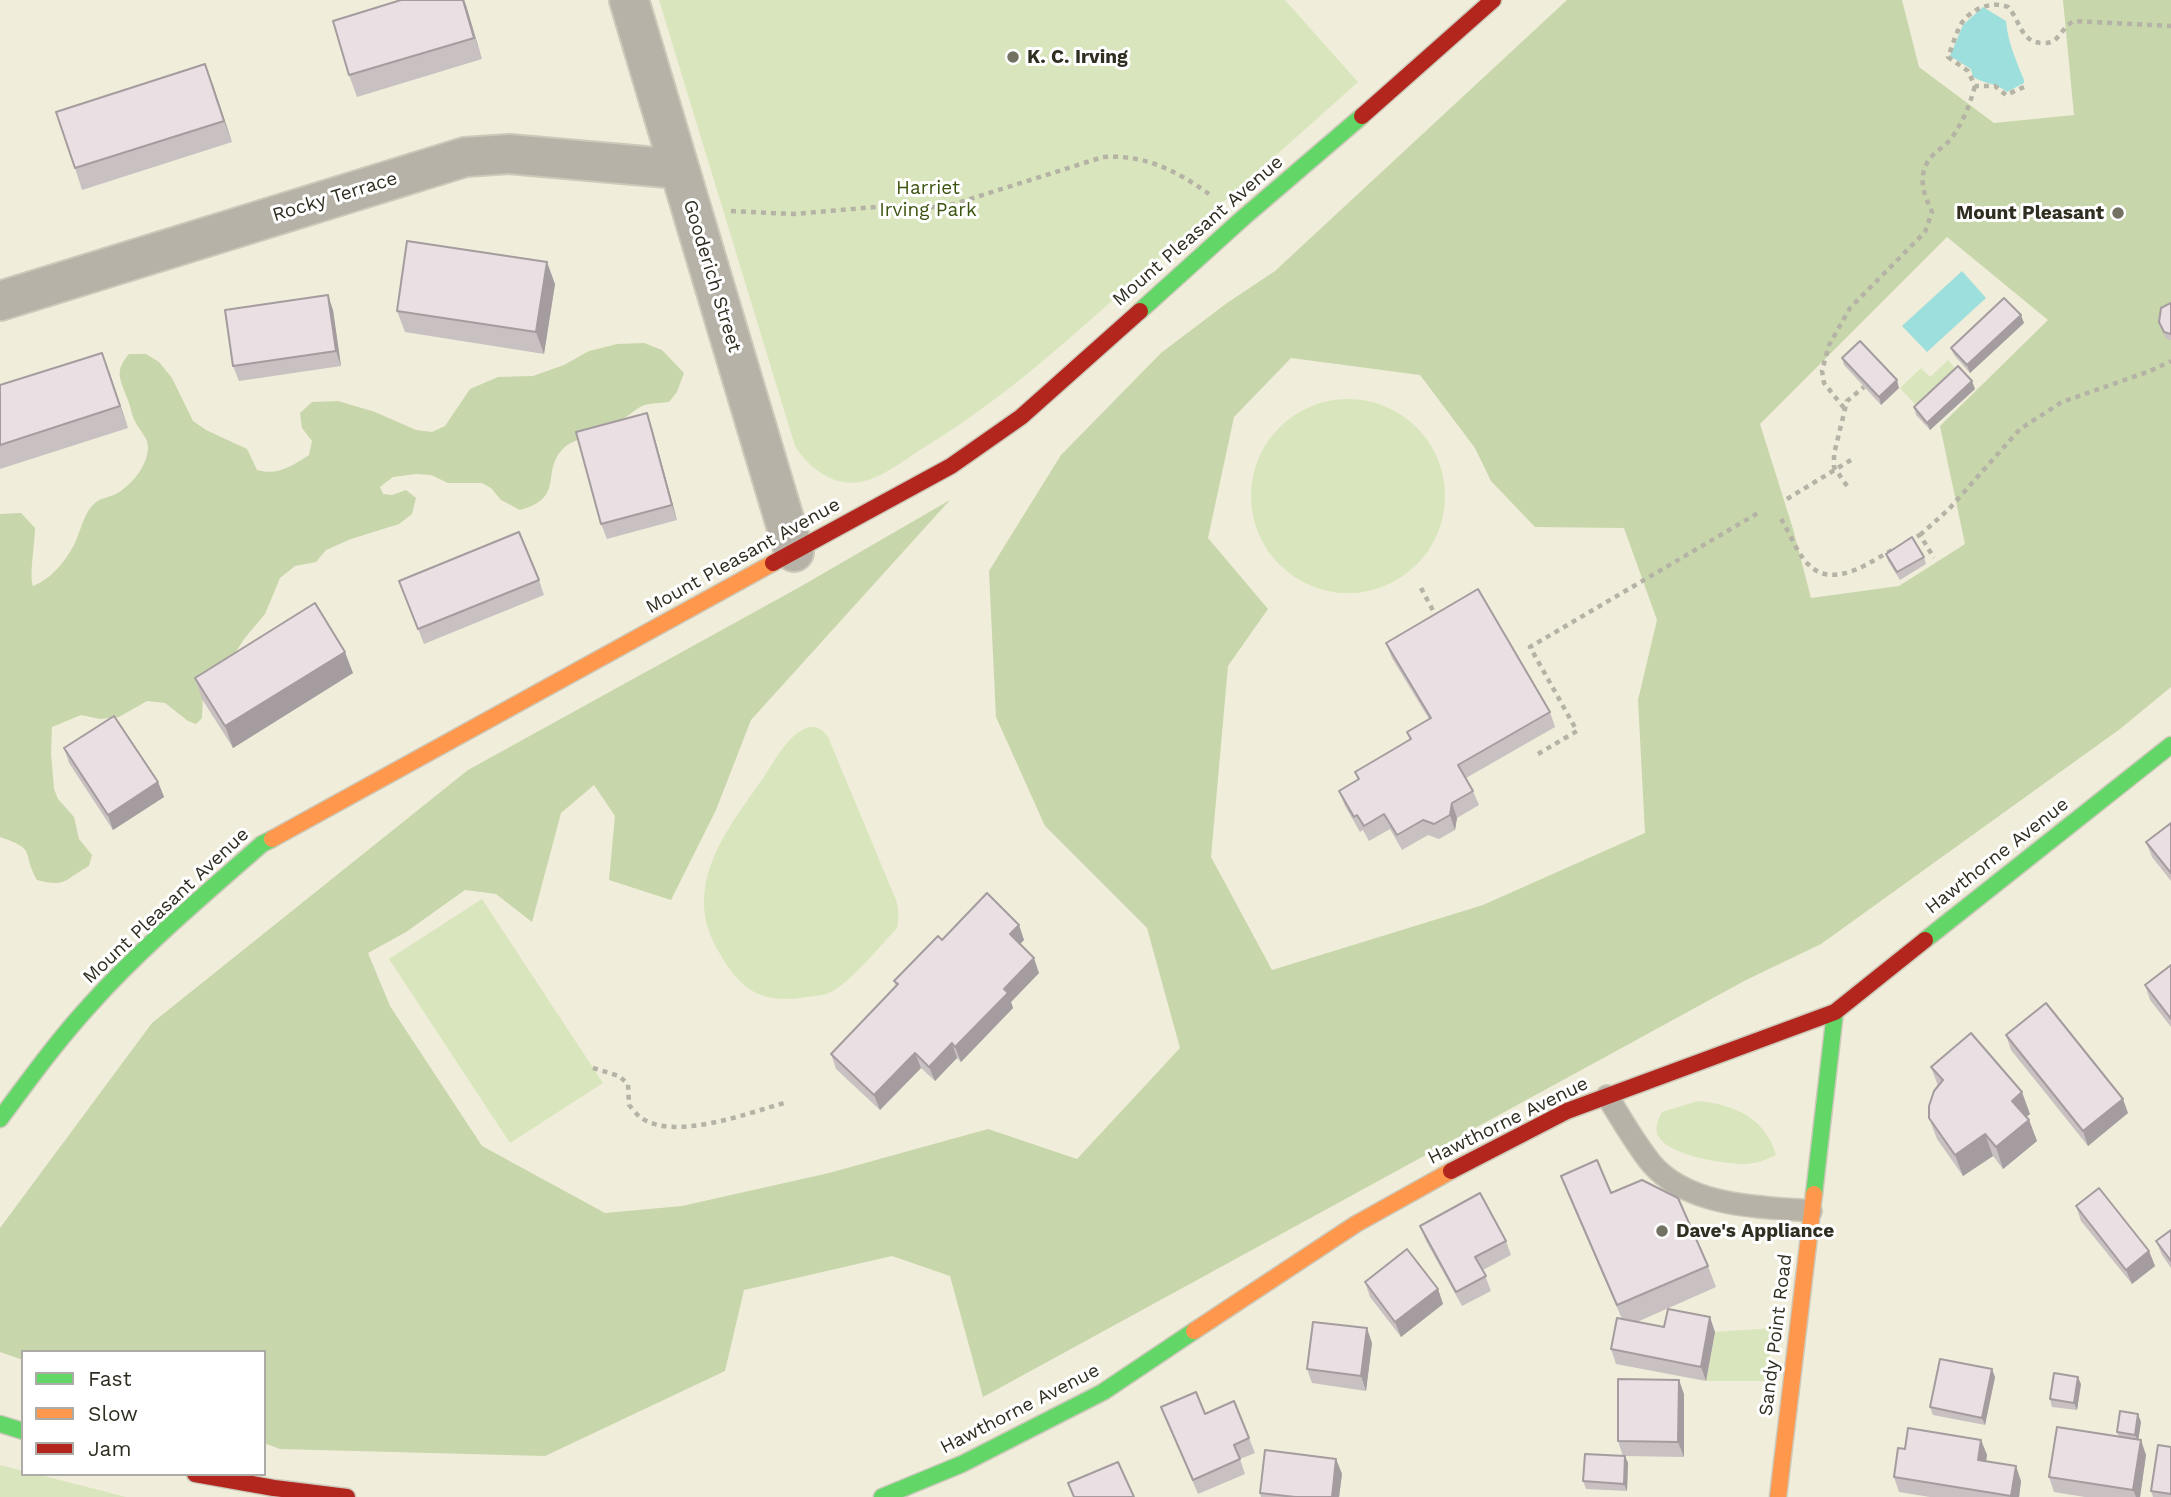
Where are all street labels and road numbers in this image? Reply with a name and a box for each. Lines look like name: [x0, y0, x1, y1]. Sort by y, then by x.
street label: Mount Pleasant Avenue: [1108, 151, 1288, 311]
street label: Rocky Terrace: [270, 167, 400, 227]
street label: Gooderich Street: [678, 197, 746, 355]
street label: Mount Pleasant Avenue: [642, 493, 844, 619]
street label: Hawthorne Avenue: [1921, 793, 2073, 919]
street label: Mount Pleasant Avenue: [78, 823, 254, 989]
street label: Hawthorne Avenue: [1424, 1072, 1592, 1170]
street label: Sandy Point Road: [1755, 1253, 1797, 1417]
street label: Hawthorne Avenue: [937, 1359, 1103, 1459]

